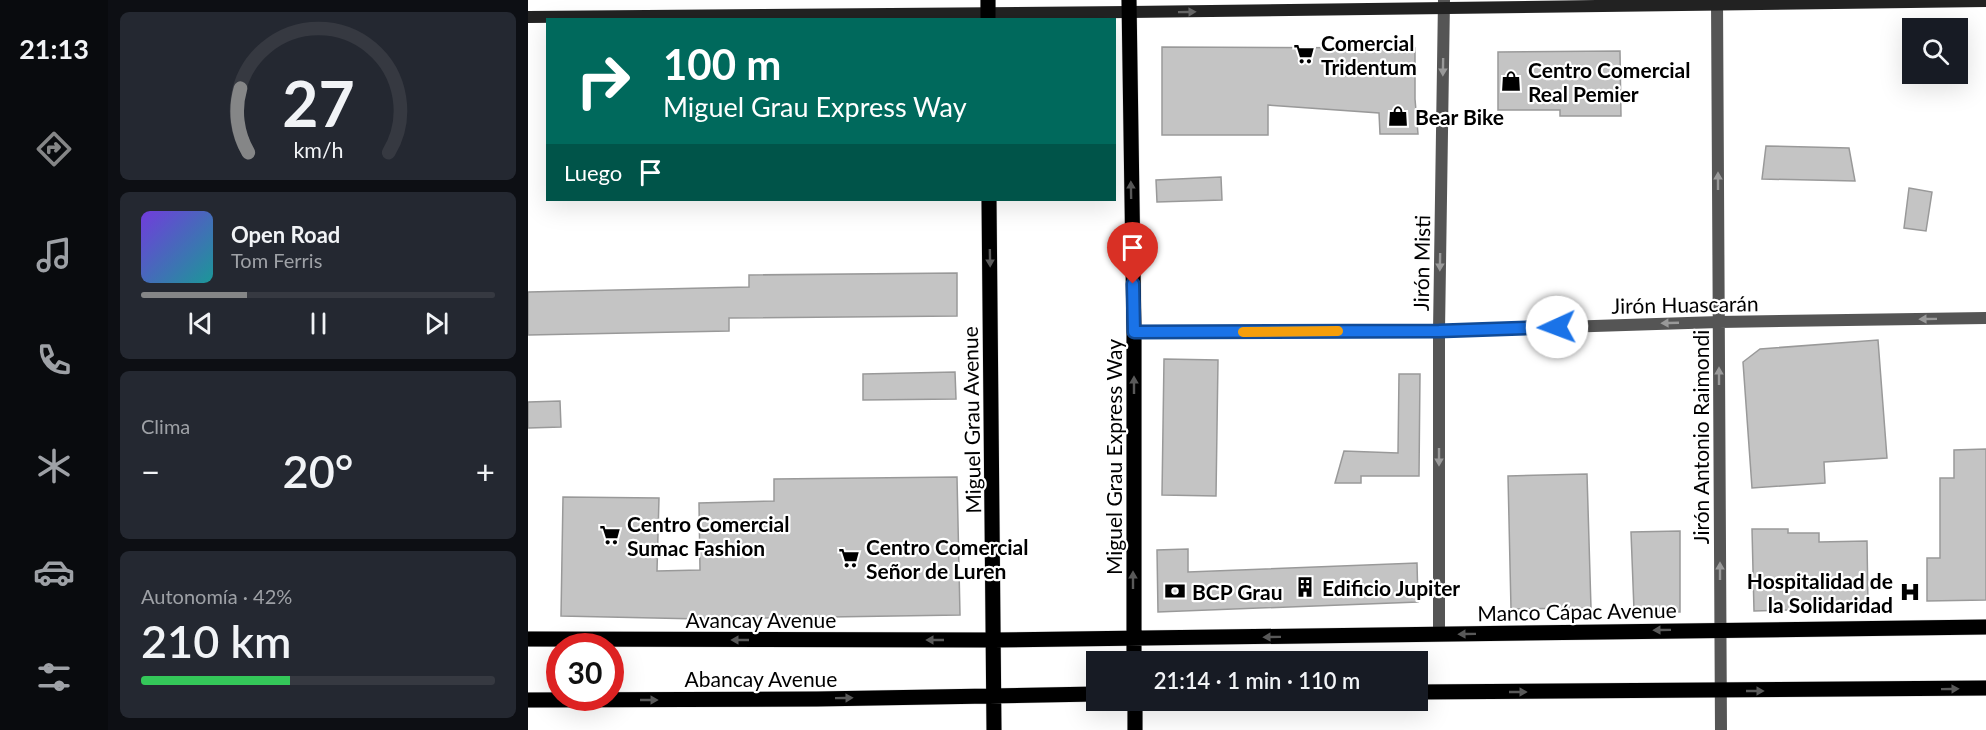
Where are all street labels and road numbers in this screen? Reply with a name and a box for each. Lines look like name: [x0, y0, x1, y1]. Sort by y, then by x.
street label: Jirón Misti: [1408, 215, 1434, 311]
street label: Jirón Huascarán: [1611, 290, 1759, 318]
street label: Miguel Grau Avenue: [957, 326, 985, 514]
street label: Jirón Antonio Raimondi: [1688, 330, 1713, 544]
street label: Miguel Grau Express Way: [1101, 339, 1126, 575]
street label: Manco Cápac Avenue: [1477, 597, 1677, 625]
street label: Avancay Avenue: [686, 607, 836, 632]
street label: Abancay Avenue: [685, 666, 837, 691]

